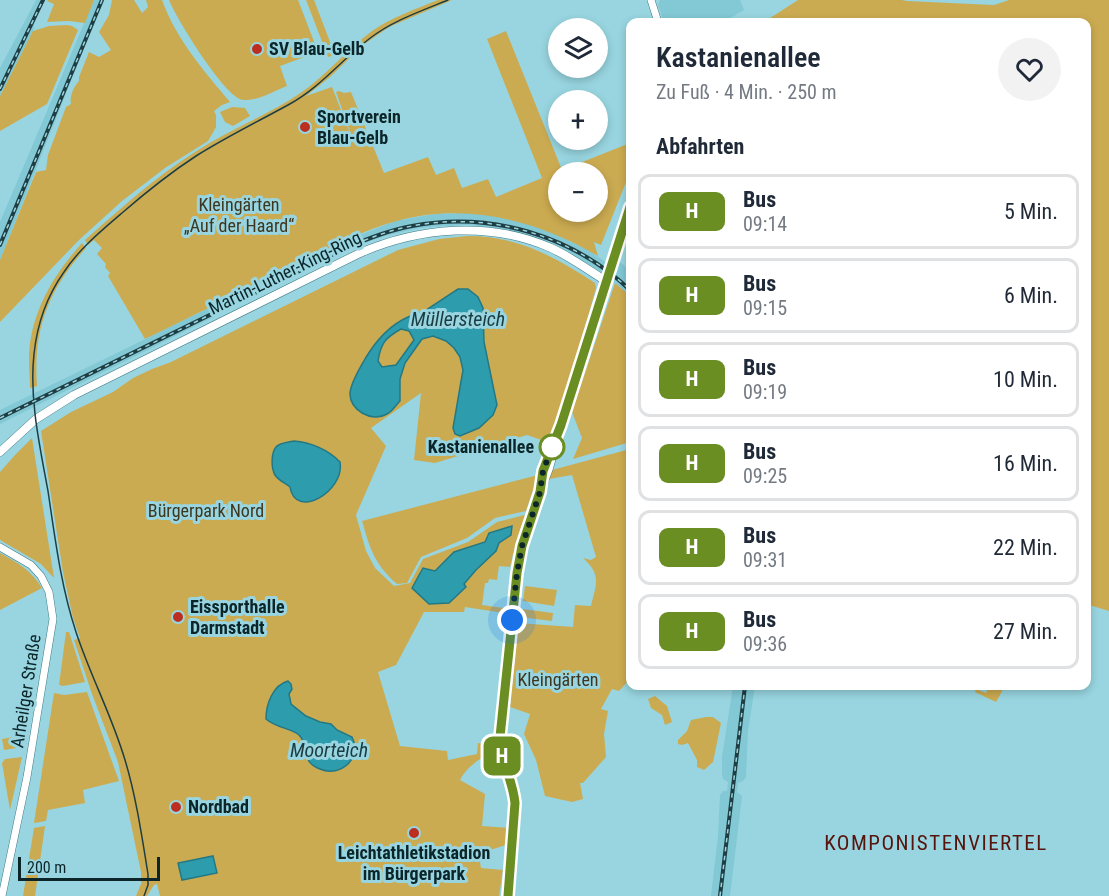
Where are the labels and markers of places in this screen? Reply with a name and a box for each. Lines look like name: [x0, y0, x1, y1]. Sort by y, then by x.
place label: SV Blau-Gelb: [269, 38, 364, 59]
marker: SV Blau-Gelb: [250, 42, 264, 56]
place label: Sportverein Blau-Gelb: [317, 106, 401, 148]
marker: Sportverein Blau-Gelb: [298, 120, 312, 134]
marker: Kastanienallee: [539, 434, 565, 460]
place label: Kastanienallee: [428, 436, 534, 457]
place label: Eissporthalle Darmstadt: [190, 596, 285, 638]
marker: Eissporthalle Darmstadt: [171, 610, 185, 624]
place label: Nordbad: [188, 796, 249, 817]
marker: Nordbad: [169, 800, 183, 814]
marker: Leichtathletikstadion im Bürgerpark: [407, 826, 421, 840]
place label: Leichtathletikstadion im Bürgerpark: [338, 842, 490, 884]

